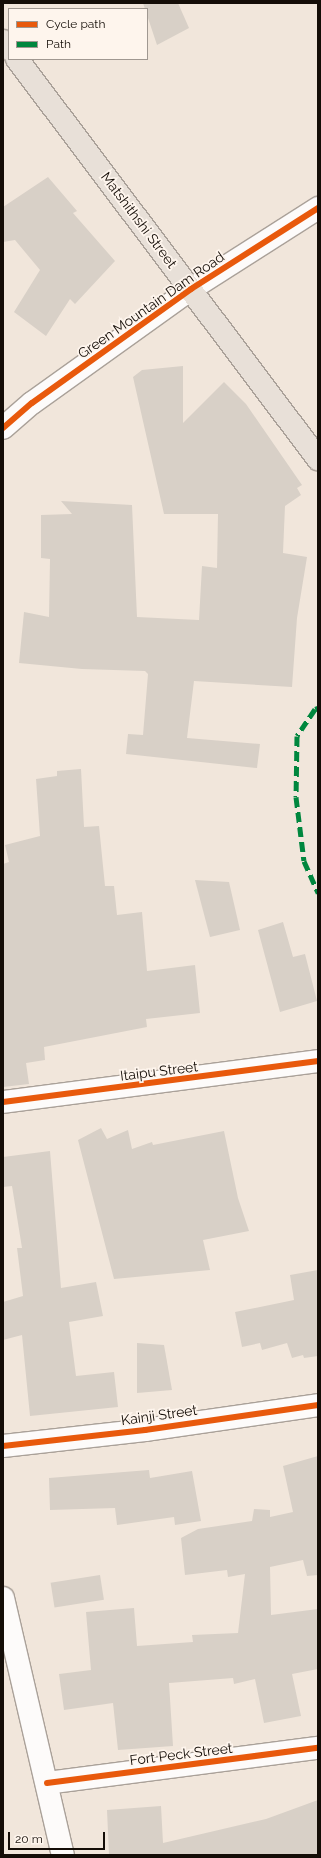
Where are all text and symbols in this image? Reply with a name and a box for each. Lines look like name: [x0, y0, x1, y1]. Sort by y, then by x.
legend: [8, 8, 148, 60]
text: Cycle path: [46, 17, 105, 31]
text: Path: [46, 37, 71, 51]
street label: Matshithshi Street: [97, 169, 181, 271]
street label: Green Mountain Dam Road: [75, 248, 227, 362]
street label: Itaipu Street: [119, 1058, 199, 1084]
street label: Kainji Street: [120, 1401, 198, 1429]
street label: Fort Peck Street: [129, 1739, 233, 1769]
scale bar: [10, 1824, 107, 1850]
text: 20 m: [15, 1832, 43, 1846]

